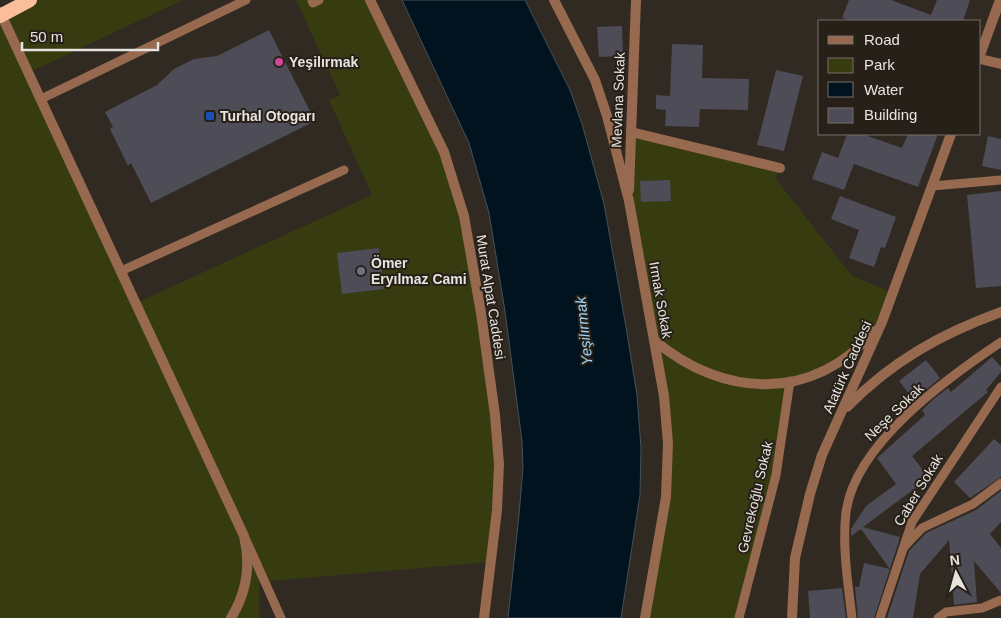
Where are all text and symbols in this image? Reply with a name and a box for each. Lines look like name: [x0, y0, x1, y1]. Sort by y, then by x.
scale bar: [22, 20, 159, 52]
legend: [818, 20, 981, 135]
text: 50 m: [30, 28, 63, 45]
text: Road: [864, 31, 900, 48]
street label: Mevlana Sokak: [608, 51, 628, 148]
place label: Yeşilırmak: [289, 54, 358, 70]
marker: Yeşilırmak: [273, 56, 285, 68]
text: Park: [864, 56, 895, 73]
text: Water: [864, 81, 903, 98]
text: Building: [864, 106, 917, 123]
place label: Turhal Otogarı: [220, 108, 315, 124]
marker: Turhal Otogarı: [204, 110, 216, 122]
street label: Murat Alpat Caddesi: [473, 233, 509, 361]
place label: Ömer Eryılmaz Cami: [371, 255, 467, 287]
street label: Irmak Sokak: [646, 260, 676, 341]
marker: Ömer Eryılmaz Cami: [355, 265, 367, 277]
water label: Yeşilırmak: [571, 294, 596, 366]
street label: Atatürk Caddesi: [819, 318, 875, 416]
street label: Neşe Sokak: [861, 379, 927, 444]
street label: Gevrekoğlu Sokak: [734, 439, 776, 555]
street label: Caber Sokak: [890, 450, 946, 529]
north arrow: [931, 548, 981, 598]
text: N: [949, 552, 961, 569]

